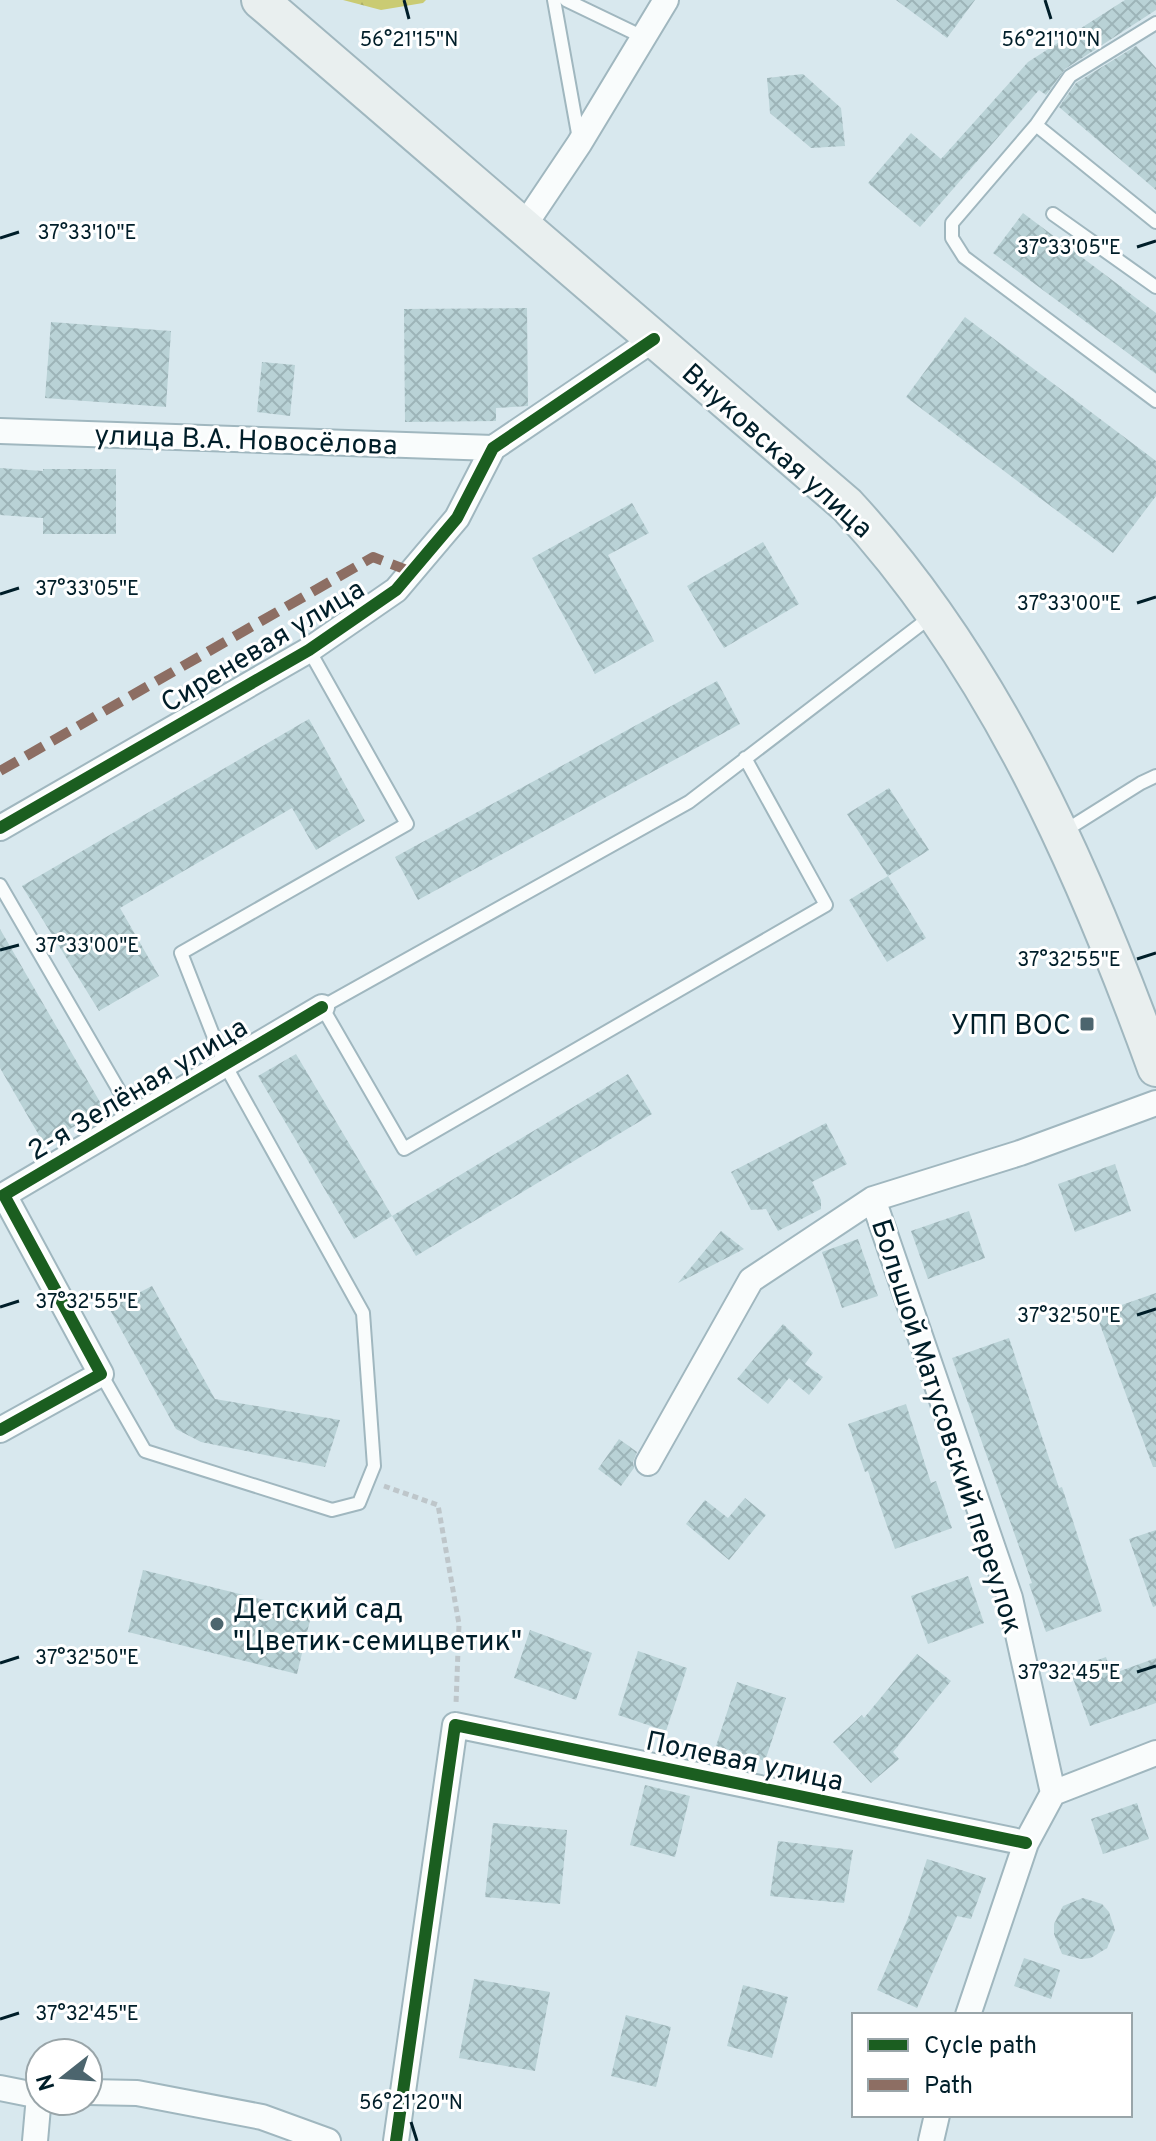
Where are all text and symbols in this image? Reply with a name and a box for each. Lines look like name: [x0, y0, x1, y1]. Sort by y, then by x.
text: 56°21'15"N: [360, 28, 458, 54]
text: 56°21'10"N: [1001, 28, 1101, 54]
text: 37°33'10"E: [37, 221, 137, 247]
text: 37°33'05"E: [1017, 236, 1121, 262]
street label: Внуковская улица: [673, 357, 879, 548]
street label: улица В.А. Новосёлова: [94, 419, 398, 465]
street label: Сиреневая улица: [155, 573, 372, 723]
text: 37°33'05"E: [35, 577, 139, 603]
text: 37°33'00"E: [1017, 592, 1121, 618]
text: 37°33'00"E: [35, 934, 139, 960]
text: 37°32'55"E: [1017, 948, 1121, 974]
place label: УПП ВОС: [951, 1009, 1071, 1045]
street label: 2-я Зелёная улица: [22, 1011, 255, 1170]
marker: УПП ВОС: [1078, 1015, 1096, 1033]
street label: Большой Матусовский переулок: [861, 1215, 1029, 1639]
text: 37°32'55"E: [35, 1290, 139, 1316]
text: 37°32'50"E: [1017, 1304, 1121, 1330]
place label: Детский сад "Цветик-семицветик": [233, 1593, 522, 1661]
marker: Детский сад "Цветик-семицветик": [208, 1615, 226, 1633]
text: 37°32'50"E: [35, 1646, 139, 1672]
text: 37°32'45"E: [1017, 1661, 1121, 1687]
street label: Полевая улица: [642, 1724, 846, 1801]
text: 37°32'45"E: [35, 2002, 139, 2028]
legend: [852, 2013, 1132, 2117]
text: Cycle path: [924, 2032, 1037, 2062]
north arrow: [24, 2037, 104, 2117]
text: N: [32, 2071, 62, 2094]
text: Path: [924, 2072, 973, 2102]
text: 56°21'20"N: [359, 2091, 463, 2117]

